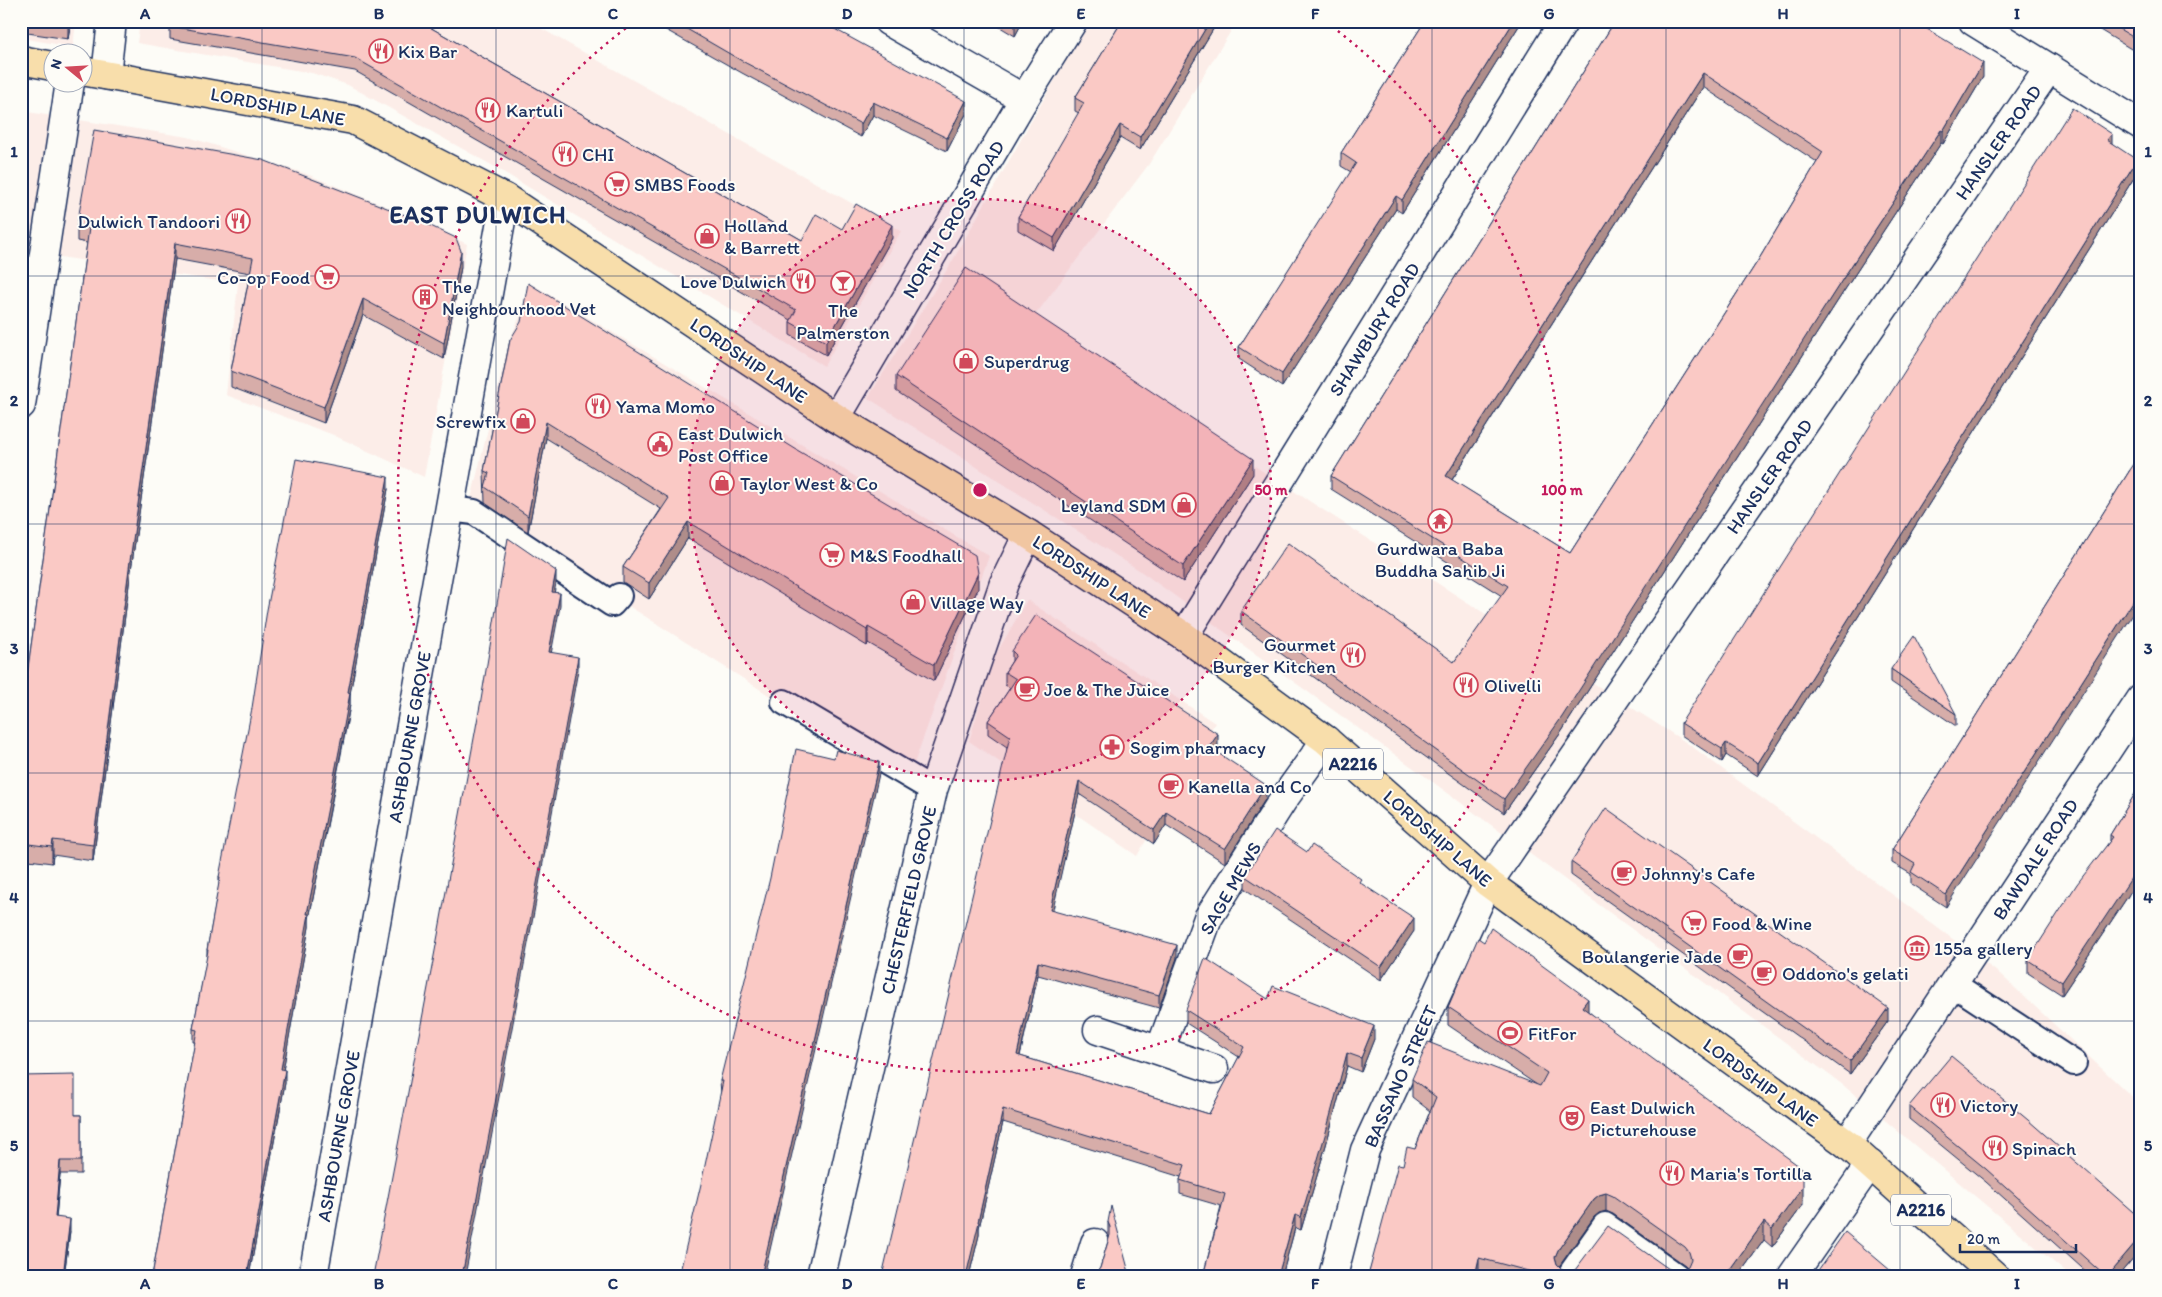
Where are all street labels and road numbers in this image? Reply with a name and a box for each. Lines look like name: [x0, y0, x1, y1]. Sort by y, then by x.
street label: HANSLER ROAD: [1950, 80, 2047, 204]
street label: LORDSHIP LANE: [209, 82, 347, 131]
street label: NORTH CROSS ROAD: [897, 136, 1010, 302]
street label: SHAWBURY ROAD: [1324, 258, 1425, 400]
street label: LORDSHIP LANE: [686, 313, 812, 408]
street label: HANSLER ROAD: [1721, 414, 1818, 538]
street label: LORDSHIP LANE: [1028, 530, 1155, 623]
street label: ASHBOURNE GROVE: [383, 649, 436, 825]
road number: A2216: [1323, 749, 1383, 780]
street label: LORDSHIP LANE: [1379, 785, 1497, 892]
street label: BAWDALE ROAD: [1988, 794, 2083, 924]
street label: CHESTERFIELD GROVE: [876, 804, 941, 997]
street label: SAGE MEWS: [1195, 838, 1266, 939]
street label: BASSANO STREET: [1359, 1001, 1442, 1151]
street label: LORDSHIP LANE: [1699, 1033, 1823, 1132]
street label: ASHBOURNE GROVE: [312, 1048, 365, 1224]
road number: A2216: [1891, 1194, 1951, 1226]

